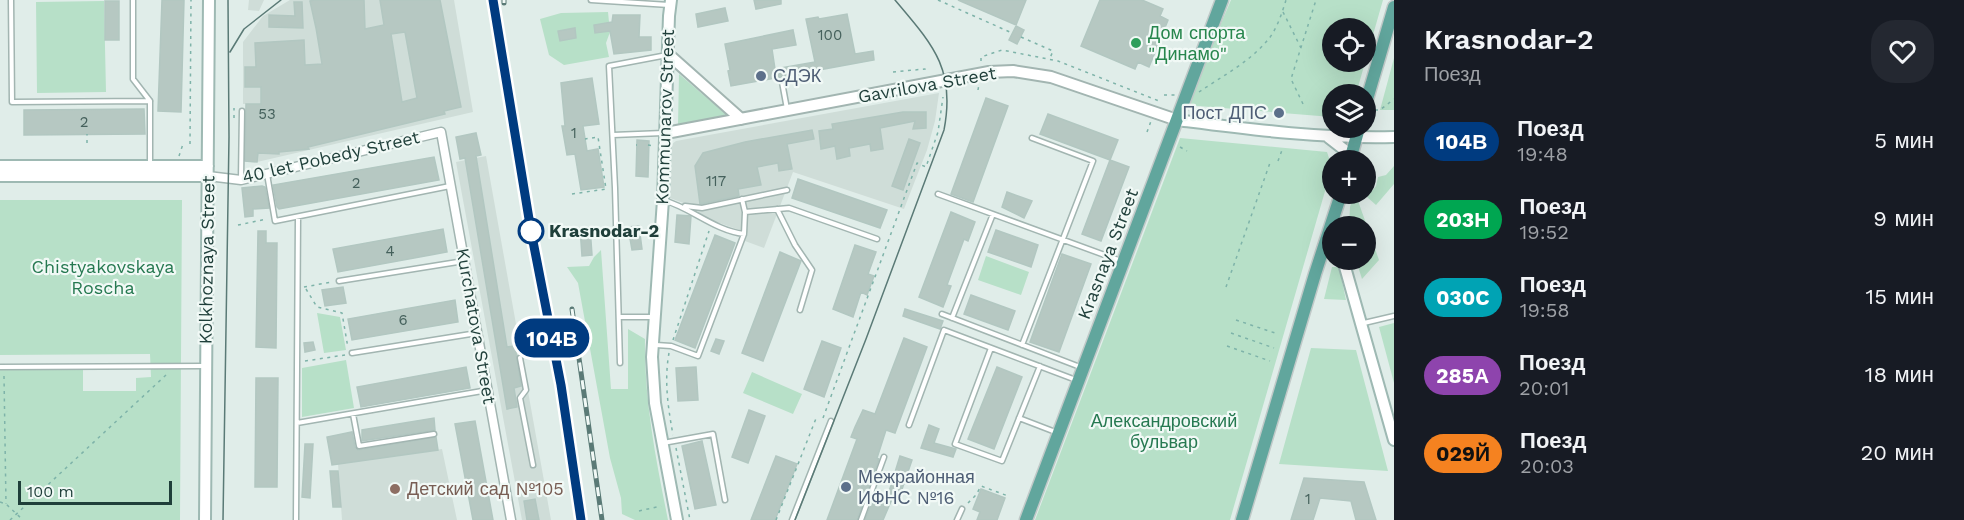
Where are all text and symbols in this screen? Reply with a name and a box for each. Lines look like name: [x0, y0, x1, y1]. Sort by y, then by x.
map controls: [1322, 18, 1376, 270]
button: locate: [1322, 18, 1376, 72]
button: heart: [1871, 20, 1934, 83]
place label: Дом спорта "Динамо": [1148, 22, 1246, 64]
text: Krasnodar-2: [1424, 23, 1594, 56]
house number: 100: [818, 26, 842, 44]
street label: Kommunarov Street: [651, 28, 678, 205]
marker: Дом спорта "Динамо": [1129, 36, 1143, 50]
street label: Gavrilova Street: [856, 62, 998, 107]
text: Поезд: [1424, 62, 1481, 86]
place label: СДЭК: [773, 65, 822, 86]
marker: СДЭК: [754, 69, 768, 83]
button: layers: [1322, 84, 1376, 138]
place label: Пост ДПС: [1183, 102, 1267, 123]
house number: 53: [258, 105, 276, 123]
marker: Пост ДПС: [1272, 106, 1286, 120]
house number: 2: [80, 113, 88, 131]
text: Поезд: [1517, 116, 1584, 141]
house number: 1: [571, 124, 577, 142]
street label: 40 let Pobedy Street: [240, 126, 422, 187]
text: 5 мин: [1874, 128, 1934, 153]
text: 104В: [1436, 129, 1487, 154]
text: 19:48: [1517, 142, 1568, 166]
button: +: [1322, 150, 1376, 204]
house number: 117: [706, 172, 726, 190]
house number: 2: [352, 174, 360, 192]
street label: Kolkhoznaya Street: [195, 175, 218, 345]
street label: Krasnaya Street: [1073, 185, 1142, 322]
text: Поезд: [1520, 194, 1586, 219]
text: 9 мин: [1873, 206, 1934, 231]
text: 203Н: [1436, 207, 1490, 232]
button: −: [1322, 216, 1376, 270]
marker: Krasnodar-2: [518, 218, 544, 244]
place label: Krasnodar-2: [549, 220, 659, 241]
text: 19:52: [1520, 220, 1569, 244]
house number: 4: [385, 242, 395, 260]
street label: Kurchatova Street: [452, 246, 501, 406]
park label: Chistyakovskaya Roscha: [32, 256, 174, 298]
text: Поезд: [1520, 272, 1586, 297]
text: 15 мин: [1866, 284, 1934, 309]
text: 030C: [1436, 285, 1490, 310]
text: 19:58: [1520, 298, 1570, 322]
house number: 6: [398, 311, 408, 329]
line badge: 104В: [510, 318, 594, 358]
text: 104В: [526, 326, 578, 351]
text: Поезд: [1519, 350, 1585, 375]
text: 18 мин: [1865, 362, 1934, 387]
text: 285А: [1436, 363, 1489, 388]
text: 20:01: [1519, 376, 1569, 400]
park label: Александровский бульвар: [1091, 410, 1237, 452]
text: Поезд: [1520, 428, 1586, 453]
text: 20 мин: [1860, 440, 1934, 465]
text: 029Й: [1436, 441, 1490, 466]
text: 20:03: [1520, 454, 1574, 478]
place label: Межрайонная ИФНС №16: [858, 466, 975, 508]
scale bar: [18, 478, 172, 506]
place label: Детский сад №105: [407, 478, 564, 499]
marker: Межрайонная ИФНС №16: [839, 480, 853, 494]
text: 100 m: [27, 482, 74, 501]
marker: Детский сад №105: [388, 482, 402, 496]
house number: 1: [1305, 490, 1311, 508]

